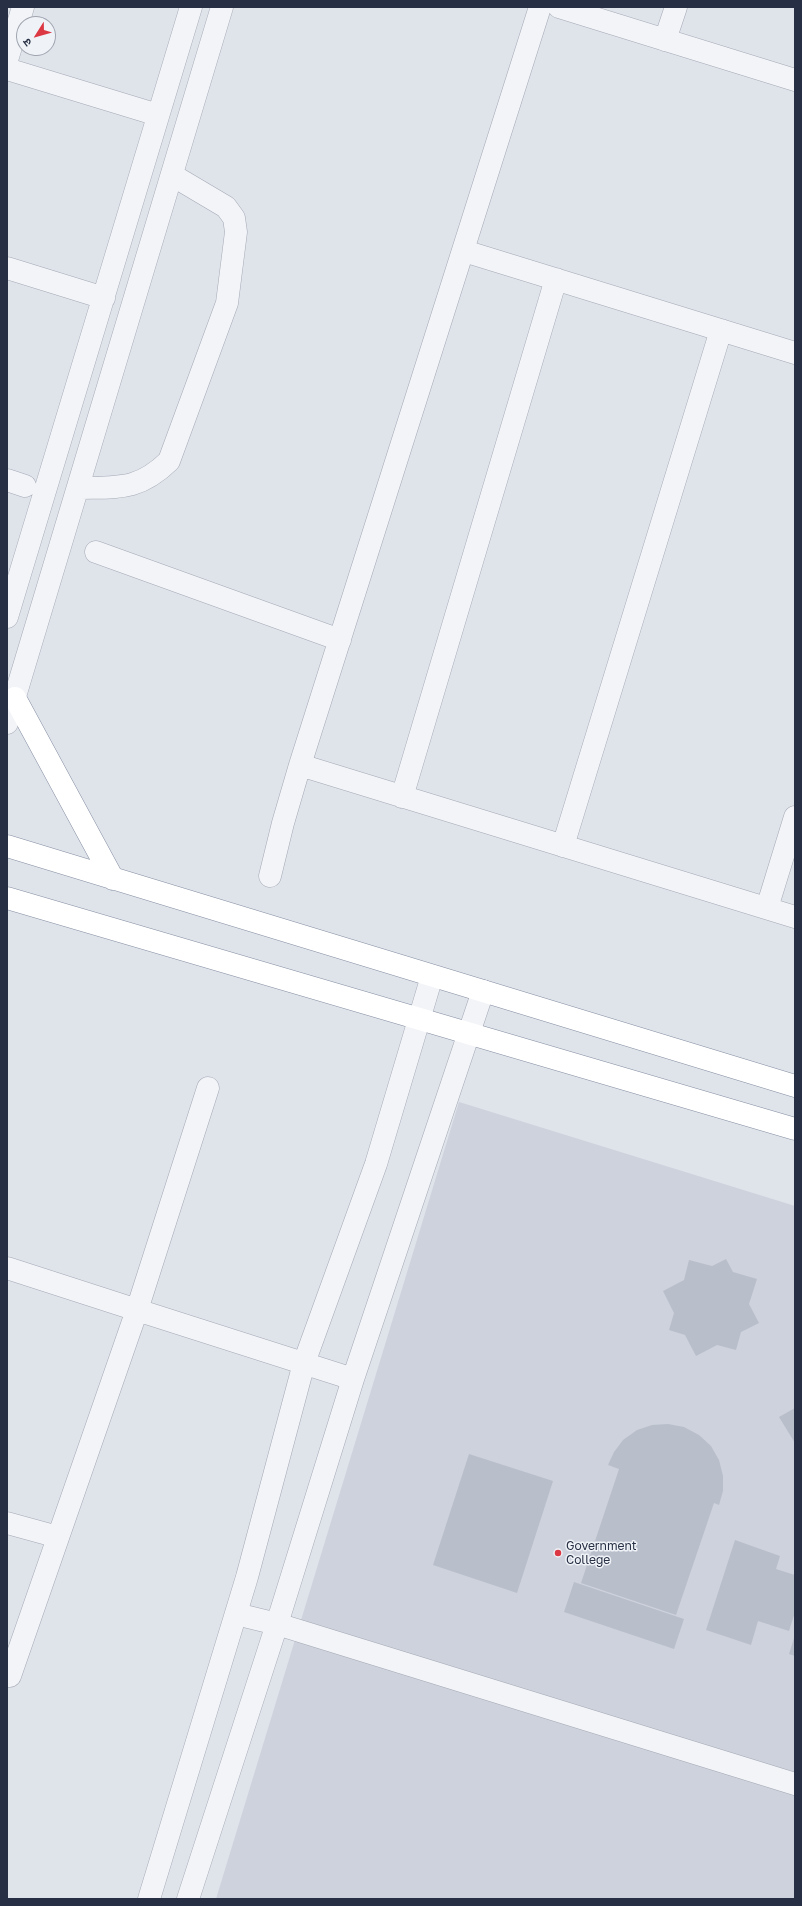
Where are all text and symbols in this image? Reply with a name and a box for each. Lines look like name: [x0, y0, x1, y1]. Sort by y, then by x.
north arrow: [16, 16, 56, 56]
text: उ: [20, 36, 34, 49]
place label: Government College: [566, 1539, 637, 1567]
marker: Government College: [553, 1548, 563, 1558]

